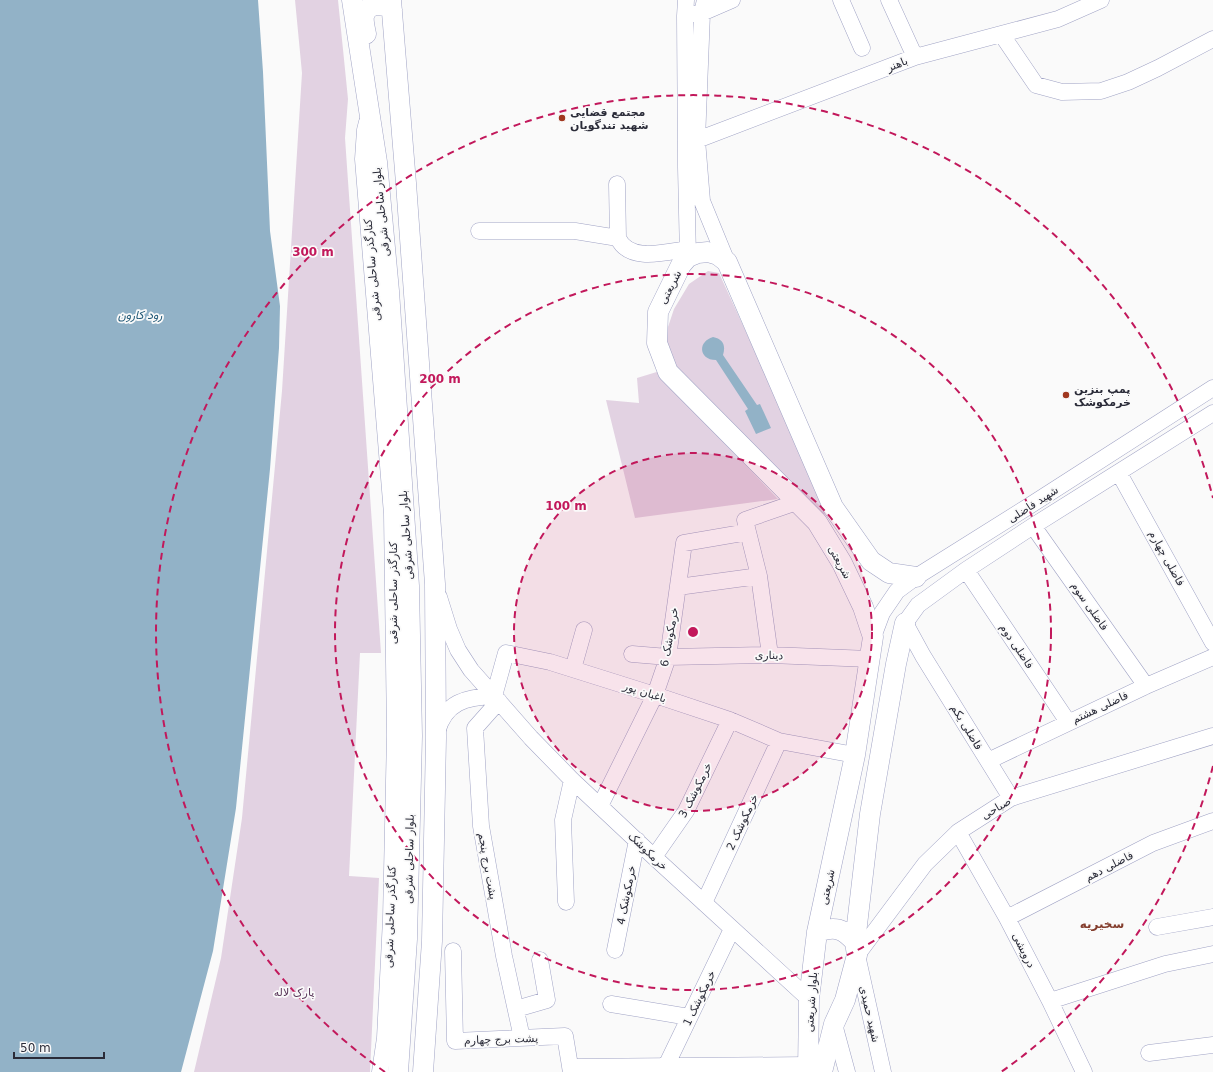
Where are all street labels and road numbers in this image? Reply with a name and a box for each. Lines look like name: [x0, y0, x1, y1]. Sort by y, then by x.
street label: باهنر: [884, 54, 910, 75]
street label: بلوار ساحلی شرقی: [370, 167, 393, 257]
street label: کنارگذر ساحلی شرقی: [361, 218, 383, 322]
street label: شریعتی: [656, 268, 684, 306]
street label: شهید فاضلی: [1006, 483, 1061, 526]
street label: بلوار ساحلی شرقی: [397, 490, 416, 580]
street label: فاضلی چهارم: [1146, 528, 1187, 588]
street label: کنارگذر ساحلی شرقی: [387, 541, 400, 644]
street label: شریعتی: [825, 543, 854, 581]
street label: فاضلی سوم: [1068, 580, 1111, 633]
street label: خرمکوشک 6: [658, 606, 681, 668]
street label: فاضلی دوم: [997, 621, 1036, 671]
street label: دیناری: [755, 649, 783, 662]
street label: باغبان پور: [621, 679, 668, 706]
street label: فاضلی هشتم: [1070, 689, 1130, 726]
street label: فاضلی یکم: [948, 702, 985, 752]
street label: خرمکوشک 3: [676, 761, 715, 820]
street label: خرمکوشک 2: [724, 792, 761, 852]
street label: صباحی: [979, 795, 1013, 822]
street label: بلوار ساحلی شرقی: [402, 814, 417, 904]
street label: خرمکوشک: [625, 829, 670, 873]
street label: پشت برج پنجم: [475, 832, 500, 901]
street label: فاضلی دهم: [1083, 849, 1135, 884]
street label: خرمکوشک 4: [614, 864, 639, 926]
street label: کنارگذر ساحلی شرقی: [382, 865, 399, 968]
street label: شریعتی: [817, 868, 838, 906]
street label: درویشی: [1009, 931, 1038, 970]
street label: خرمکوشک 1: [680, 968, 718, 1028]
street label: بلوار شریعتی: [803, 971, 820, 1033]
street label: شهید حمیدی: [857, 985, 882, 1044]
street label: پشت برج چهارم: [464, 1032, 538, 1047]

